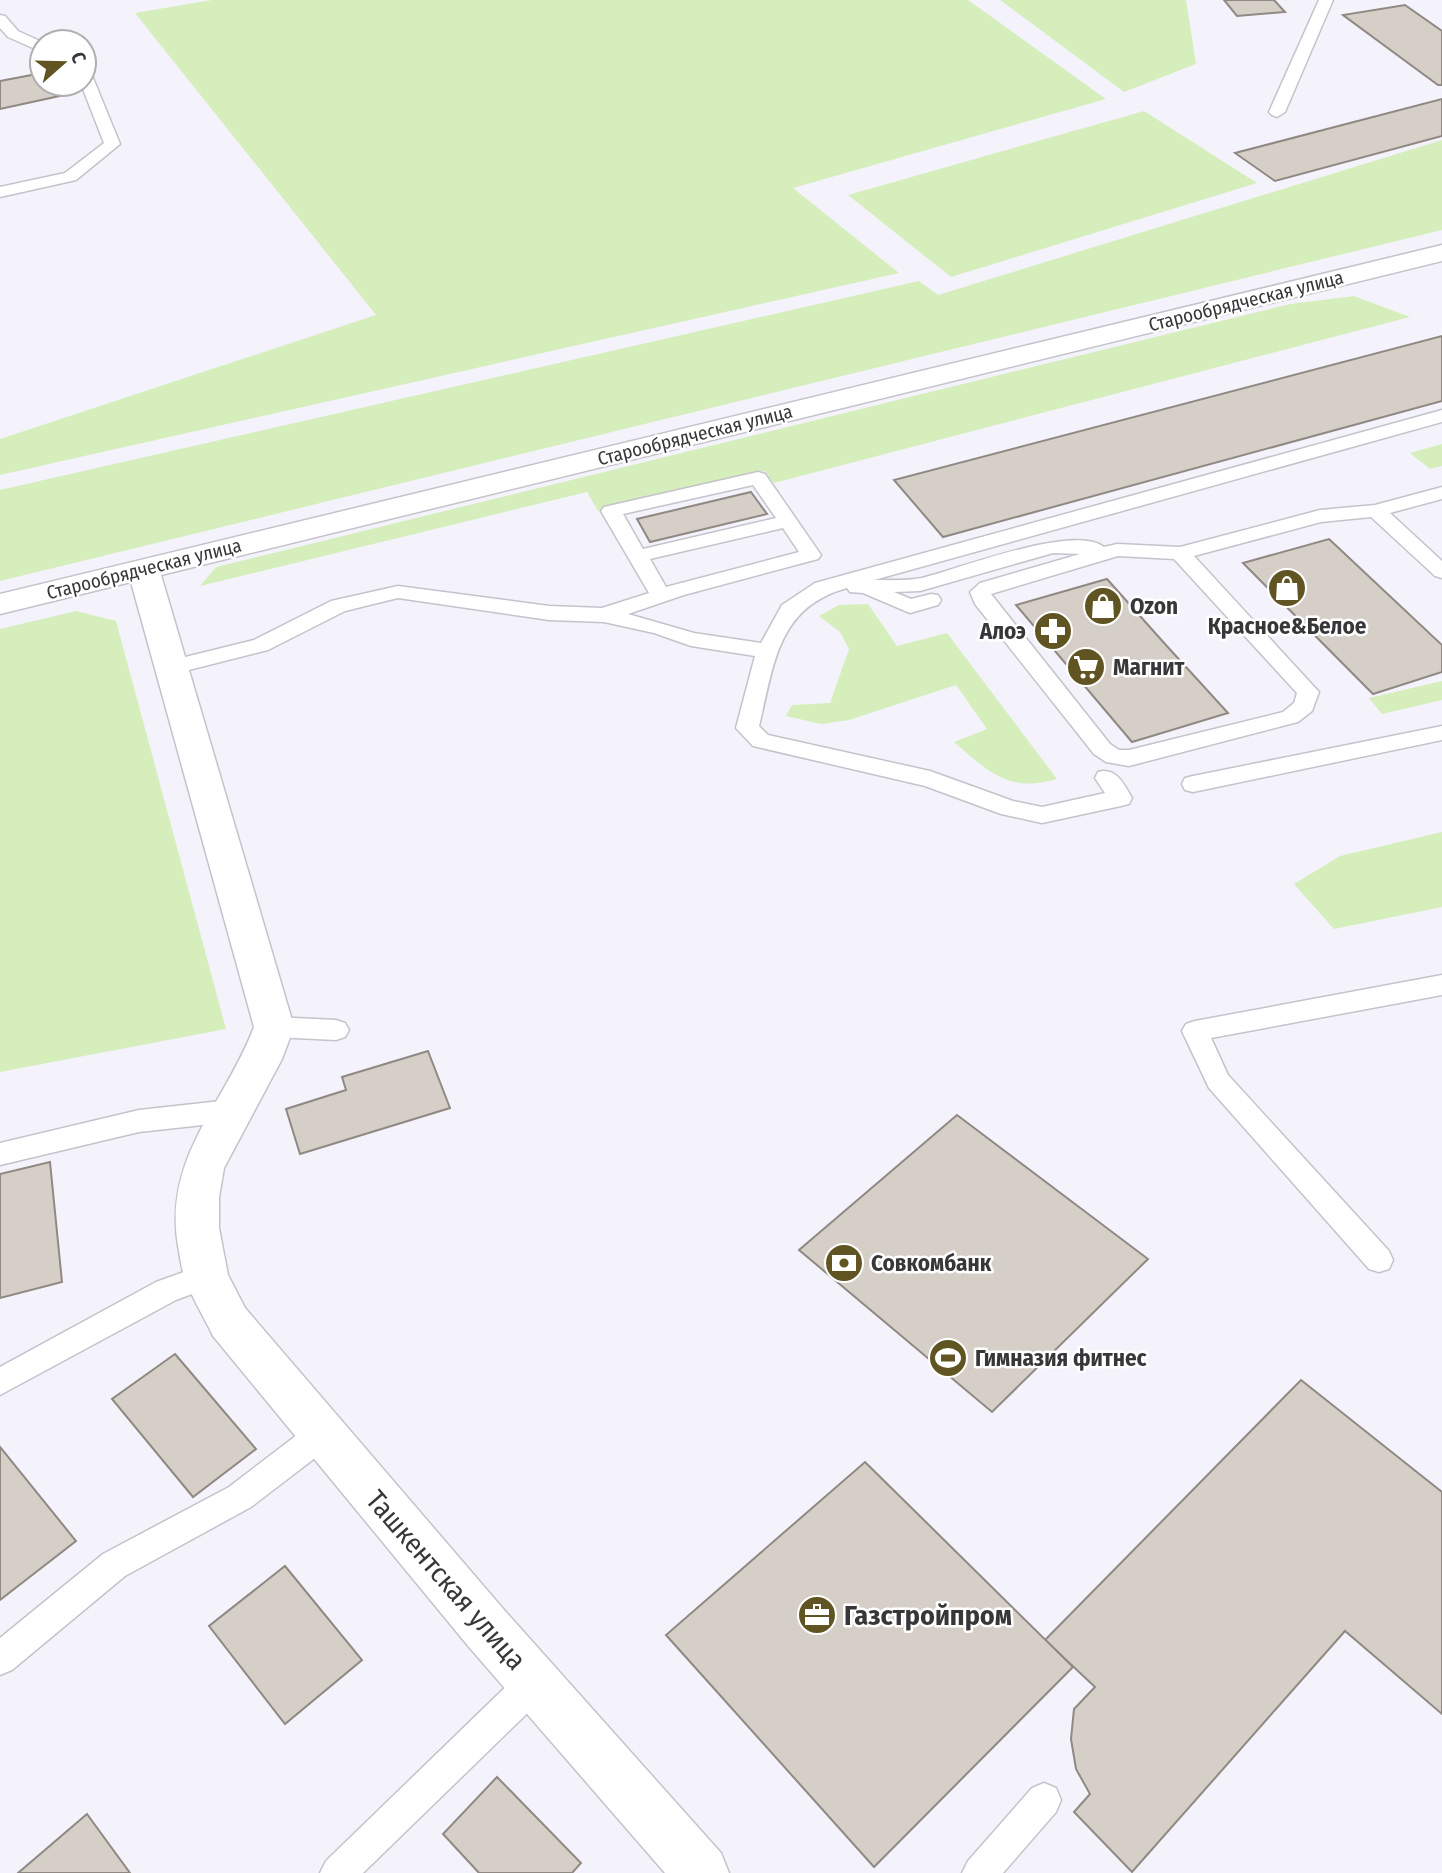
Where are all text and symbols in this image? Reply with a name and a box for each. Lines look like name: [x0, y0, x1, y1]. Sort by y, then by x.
north arrow: [28, 28, 98, 98]
text: С: [66, 49, 91, 66]
street label: Старообрядческая улица: [1146, 266, 1346, 336]
street label: Старообрядческая улица: [595, 400, 795, 470]
street label: Старообрядческая улица: [44, 534, 244, 604]
shop icon: Красное&Белое: [1266, 567, 1308, 609]
shop icon: Ozon: [1082, 585, 1124, 627]
place label: Ozon: [1130, 592, 1178, 620]
pharmacy icon: Алоэ: [1032, 610, 1074, 652]
place label: Красное&Белое: [1208, 612, 1367, 640]
place label: Алоэ: [979, 617, 1026, 645]
supermarket icon: Магнит: [1065, 646, 1107, 688]
place label: Магнит: [1113, 653, 1186, 681]
bank icon: Совкомбанк: [823, 1242, 865, 1284]
place label: Совкомбанк: [871, 1249, 992, 1277]
sports icon: Гимназия фитнес: [927, 1337, 969, 1379]
place label: Гимназия фитнес: [975, 1344, 1147, 1372]
street label: Ташкентская улица: [359, 1484, 533, 1676]
office icon: Газстройпром: [796, 1594, 838, 1636]
place label: Газстройпром: [844, 1599, 1012, 1632]

